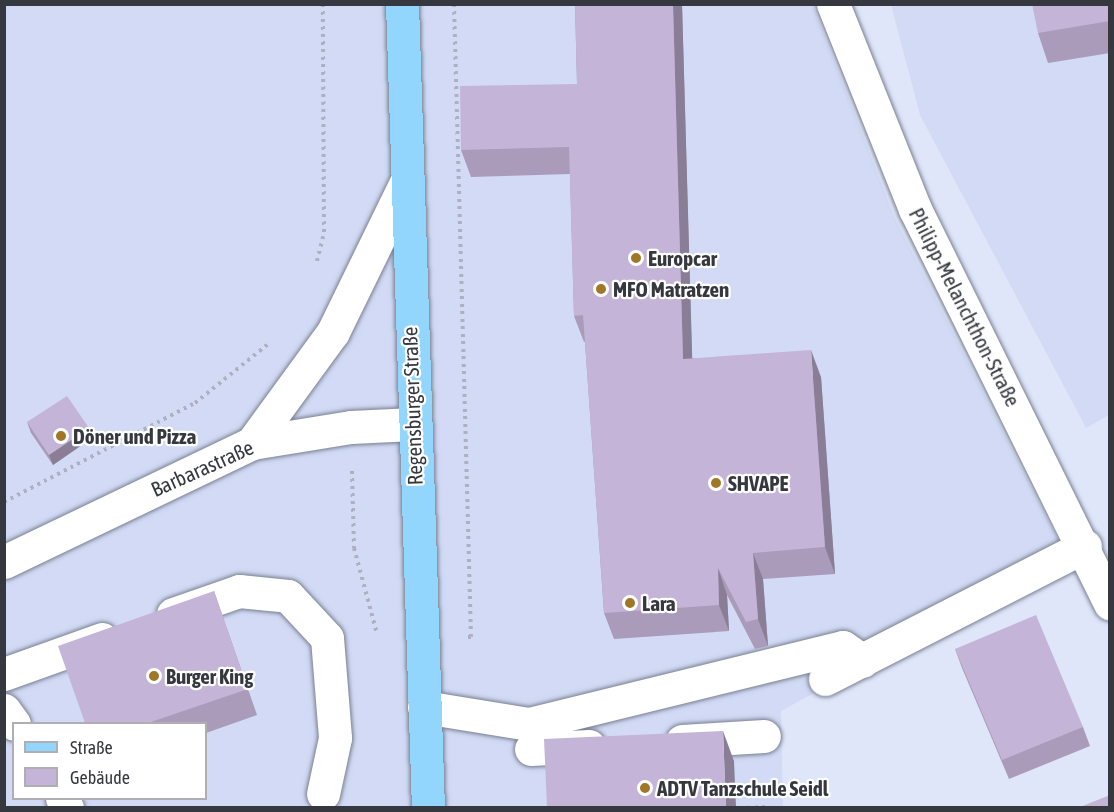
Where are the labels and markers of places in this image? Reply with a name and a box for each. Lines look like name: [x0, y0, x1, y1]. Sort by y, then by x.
place label: Europcar: [648, 245, 717, 271]
marker: Europcar: [629, 251, 643, 265]
place label: MFO Matratzen: [613, 276, 729, 302]
marker: MFO Matratzen: [594, 282, 608, 296]
place label: Döner und Pizza: [73, 423, 196, 449]
marker: Döner und Pizza: [54, 429, 68, 443]
place label: SHVAPE: [728, 470, 788, 496]
marker: SHVAPE: [709, 476, 723, 490]
place label: Lara: [642, 590, 675, 616]
marker: Lara: [623, 596, 637, 610]
place label: Burger King: [166, 663, 253, 689]
marker: Burger King: [147, 669, 161, 683]
place label: ADTV Tanzschule Seidl: [657, 775, 828, 801]
marker: ADTV Tanzschule Seidl: [638, 781, 652, 795]

